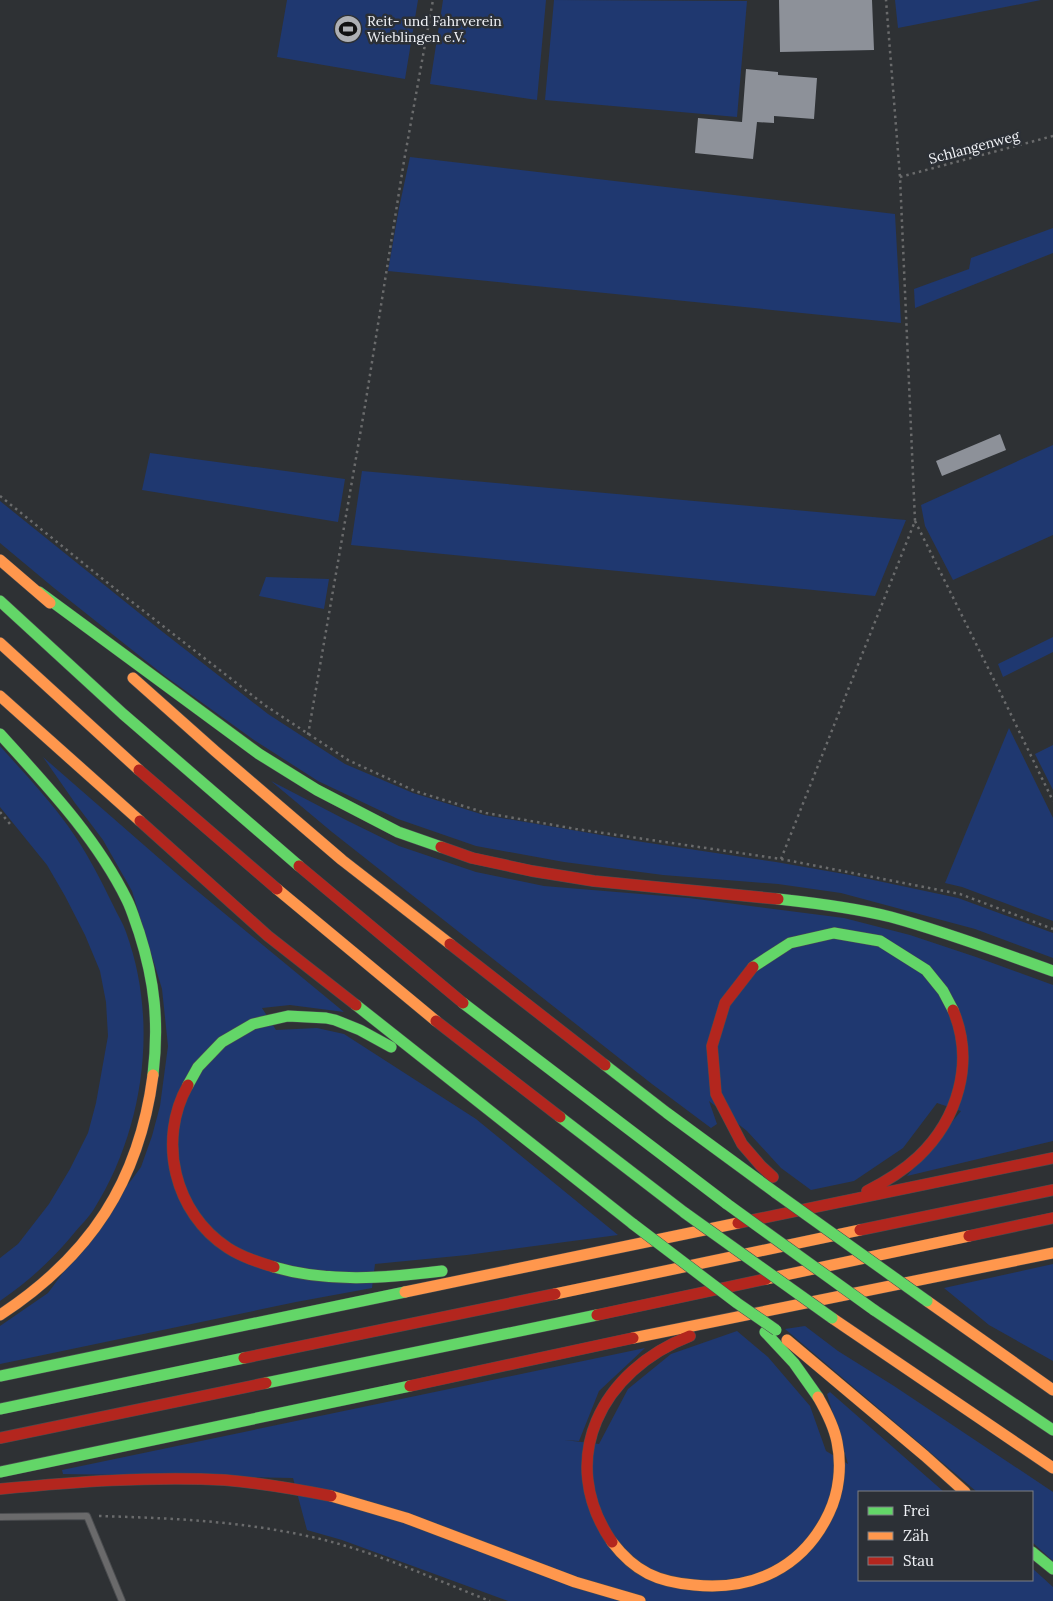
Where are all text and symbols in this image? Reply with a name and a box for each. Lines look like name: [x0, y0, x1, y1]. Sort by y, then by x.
place label: Reit- und Fahrverein Wieblingen e.V.: [367, 12, 502, 46]
sports icon: Reit- und Fahrverein Wieblingen e.V.: [333, 14, 363, 44]
street label: Schlangenweg: [927, 126, 1022, 168]
legend: [858, 1491, 1033, 1581]
text: Frei: [903, 1501, 930, 1520]
text: Zäh: [903, 1526, 929, 1545]
text: Stau: [903, 1551, 934, 1570]

